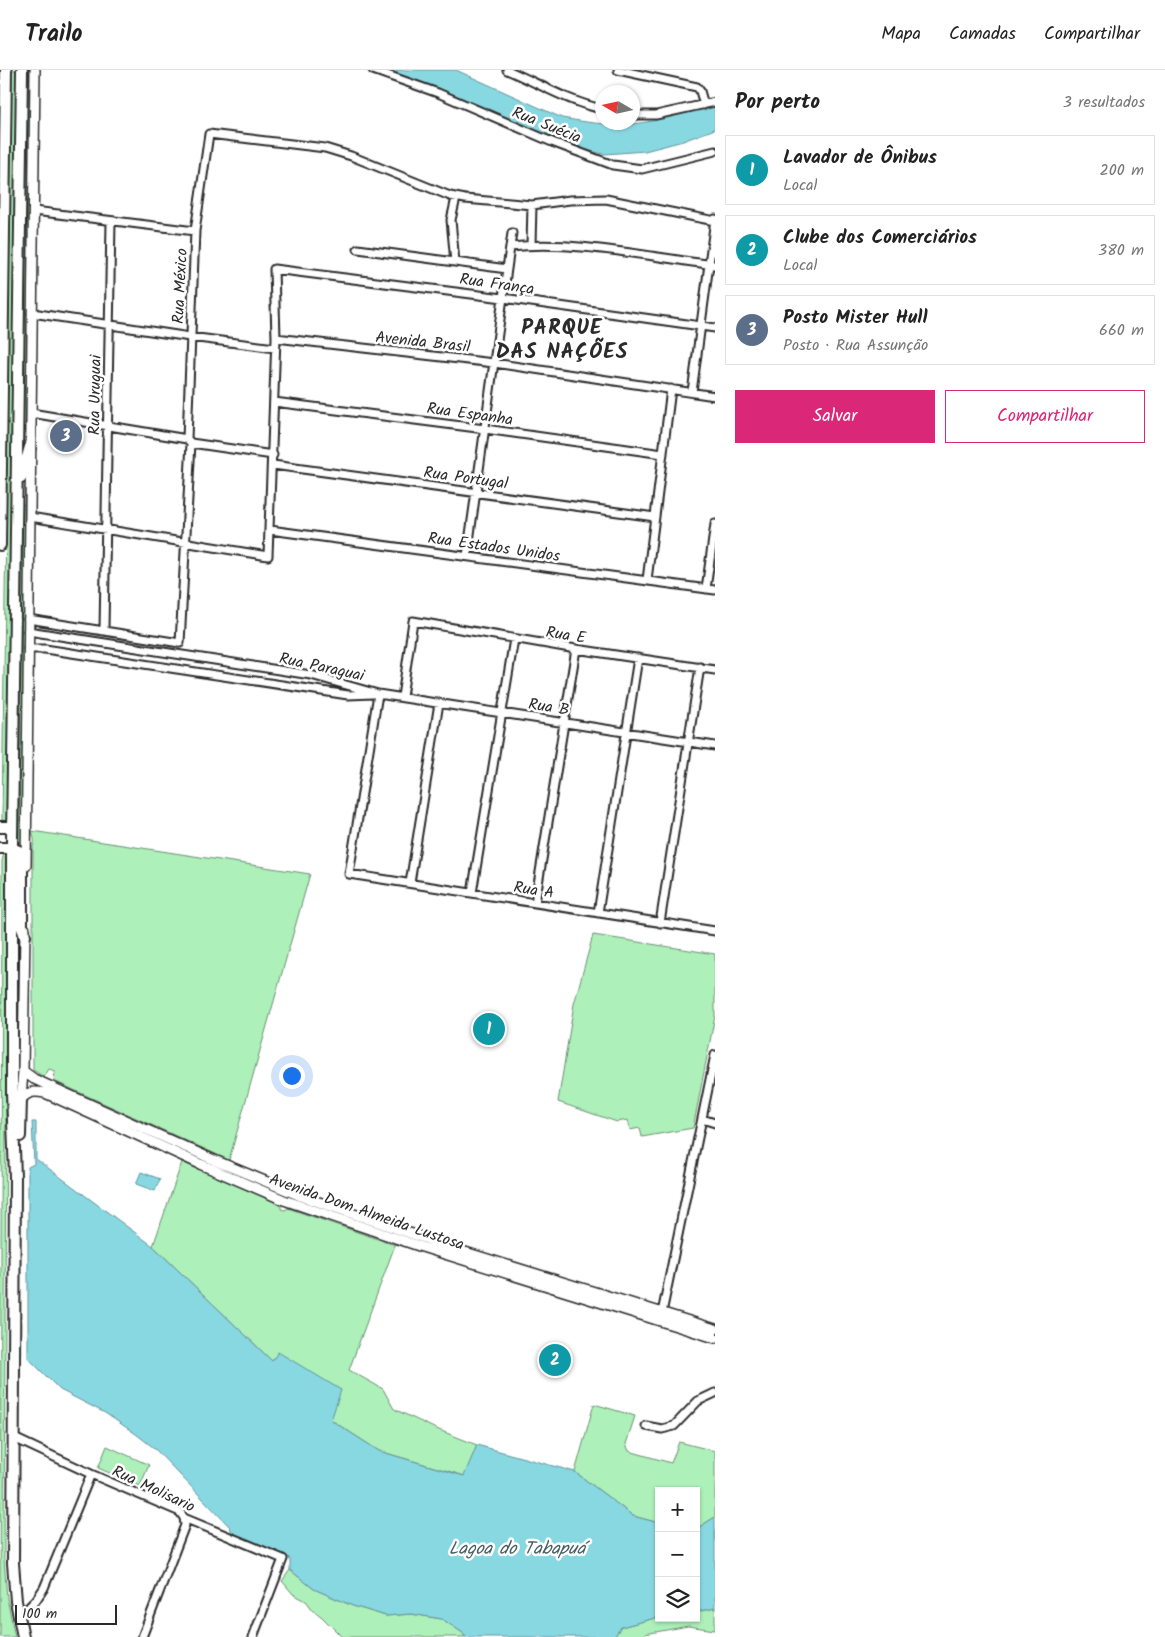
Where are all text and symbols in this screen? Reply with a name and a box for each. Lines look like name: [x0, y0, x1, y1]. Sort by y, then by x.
text: Trailo: [25, 15, 83, 54]
text: Mapa: [881, 20, 921, 49]
text: Camadas: [949, 20, 1016, 49]
text: Compartilhar: [1044, 20, 1140, 49]
north arrow: [595, 85, 640, 130]
text: Por perto: [735, 86, 820, 119]
text: 3 resultados: [1063, 90, 1145, 115]
street label: Rua Suécia: [508, 100, 585, 151]
text: Lavador de Ônibus: [783, 143, 937, 173]
text: 1: [750, 158, 754, 183]
text: 200 m: [1100, 158, 1144, 183]
text: Local: [783, 173, 818, 198]
text: Clube dos Comerciários: [783, 223, 977, 253]
text: 2: [747, 238, 757, 263]
text: 380 m: [1098, 238, 1144, 263]
street label: Rua México: [166, 248, 195, 324]
text: Local: [783, 253, 818, 278]
street label: Rua França: [458, 267, 536, 302]
text: Posto Mister Hull: [783, 303, 927, 333]
district label: PARQUE DAS NAÇÕES: [496, 312, 628, 369]
text: 3: [748, 318, 756, 343]
text: 660 m: [1099, 318, 1144, 343]
street label: Avenida Brasil: [374, 325, 472, 360]
text: Posto · Rua Assunção: [783, 333, 928, 358]
street label: Rua Uruguai: [82, 354, 109, 435]
button: Salvar: [735, 390, 935, 443]
button: Compartilhar: [945, 390, 1145, 443]
street label: Rua Espanha: [425, 396, 515, 433]
pin: 3: [50, 417, 82, 455]
street label: Rua Portugal: [422, 460, 510, 497]
street label: Rua Estados Unidos: [426, 526, 562, 569]
street label: Rua E: [544, 620, 588, 651]
street label: Rua Paraguai: [277, 646, 368, 689]
street label: Rua B: [526, 692, 571, 723]
street label: Rua A: [512, 875, 556, 906]
pin: 1: [473, 1010, 505, 1048]
your location: [279, 1063, 305, 1089]
street label: Avenida Dom Almeida Lustosa: [266, 1167, 467, 1258]
pin: 2: [539, 1341, 571, 1379]
street label: Rua Molisario: [108, 1459, 199, 1520]
map controls: [655, 1487, 700, 1622]
button: +: [655, 1487, 700, 1532]
button: −: [655, 1532, 700, 1577]
water label: Lagoa do Tabapuá: [449, 1535, 591, 1564]
button: layers: [655, 1577, 700, 1622]
scale bar: [15, 1602, 118, 1625]
text: 100 m: [22, 1603, 57, 1625]

